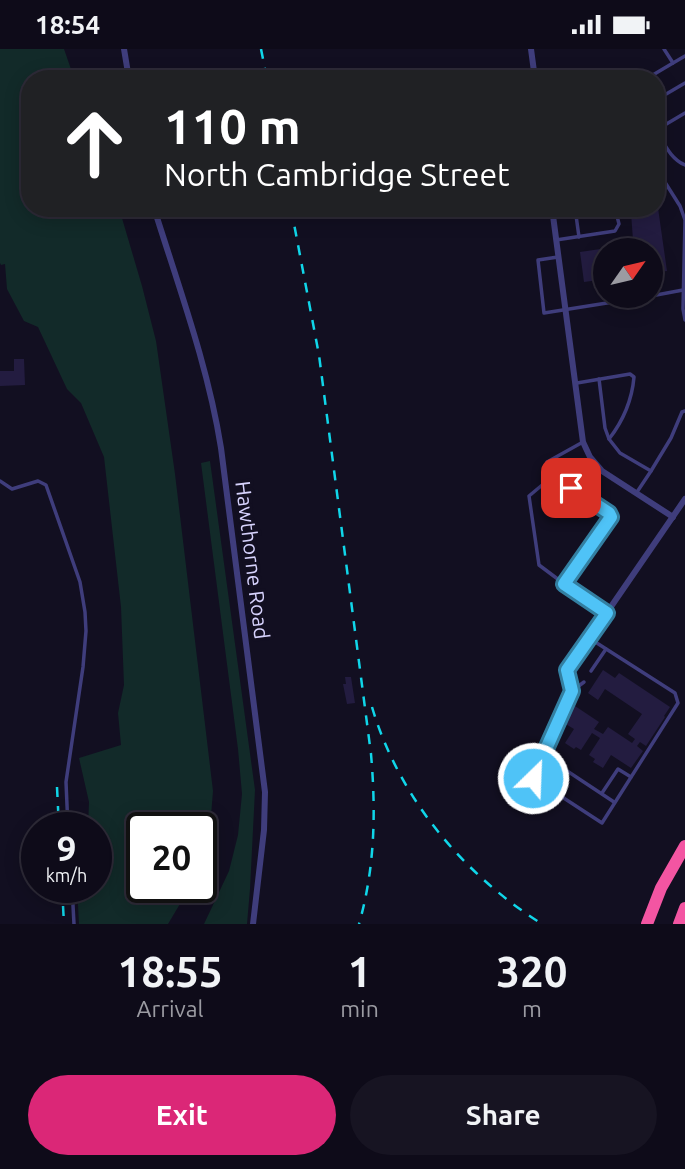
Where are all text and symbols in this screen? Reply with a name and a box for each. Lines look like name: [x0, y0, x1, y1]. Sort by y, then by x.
text: 18:54: [35, 10, 100, 39]
icon: ahead: [49, 98, 140, 189]
text: 110 m: [164, 98, 301, 153]
text: North Cambridge Street: [164, 156, 510, 192]
north arrow: [593, 238, 663, 308]
map controls: [593, 238, 663, 308]
pin: [541, 458, 601, 518]
icon: arrive: [552, 469, 590, 507]
street label: Hawthorne Road: [231, 480, 275, 640]
position arrow: [496, 741, 570, 815]
speed limit sign: 20: [126, 812, 217, 903]
text: 9: [57, 828, 76, 868]
text: km/h: [46, 865, 87, 885]
text: 18:55: [118, 948, 223, 995]
text: 1: [348, 948, 371, 995]
text: 320: [496, 948, 567, 995]
text: Arrival: [137, 996, 204, 1021]
text: min: [340, 996, 379, 1021]
text: m: [522, 996, 542, 1021]
button: Exit: [28, 1075, 336, 1155]
button: Share: [350, 1075, 657, 1155]

